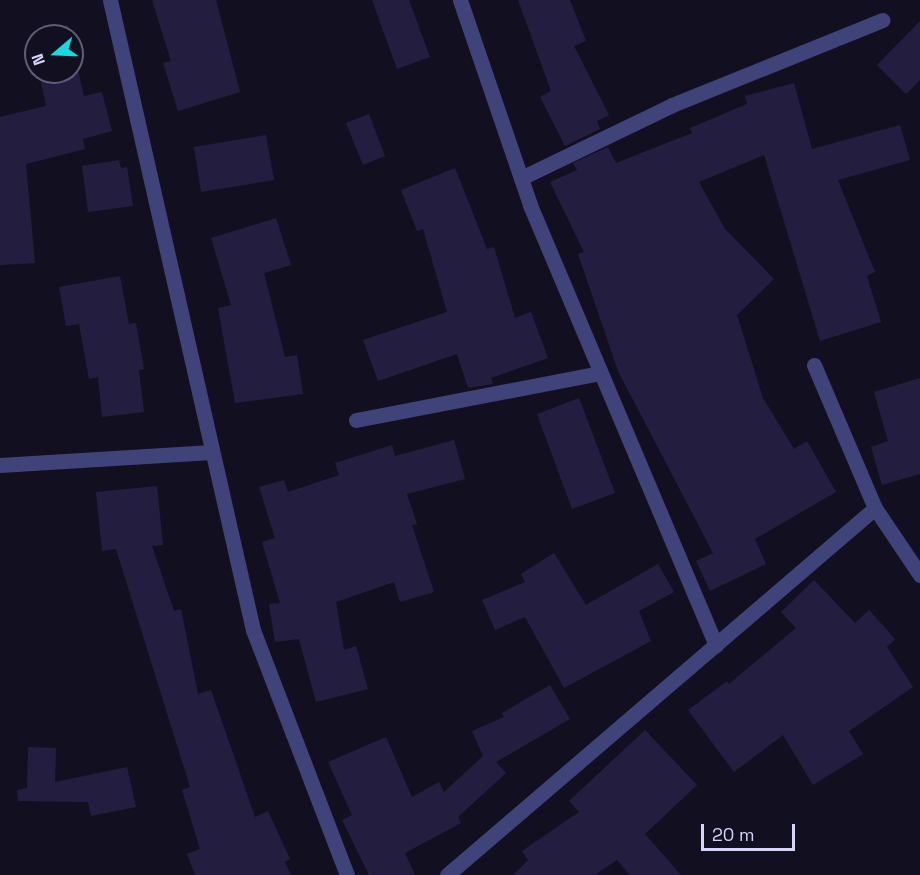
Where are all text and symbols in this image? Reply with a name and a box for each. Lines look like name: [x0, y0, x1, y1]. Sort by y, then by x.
north arrow: [24, 24, 84, 84]
text: N: [27, 51, 50, 68]
scale bar: [704, 812, 798, 850]
text: 20 m: [712, 823, 755, 846]

